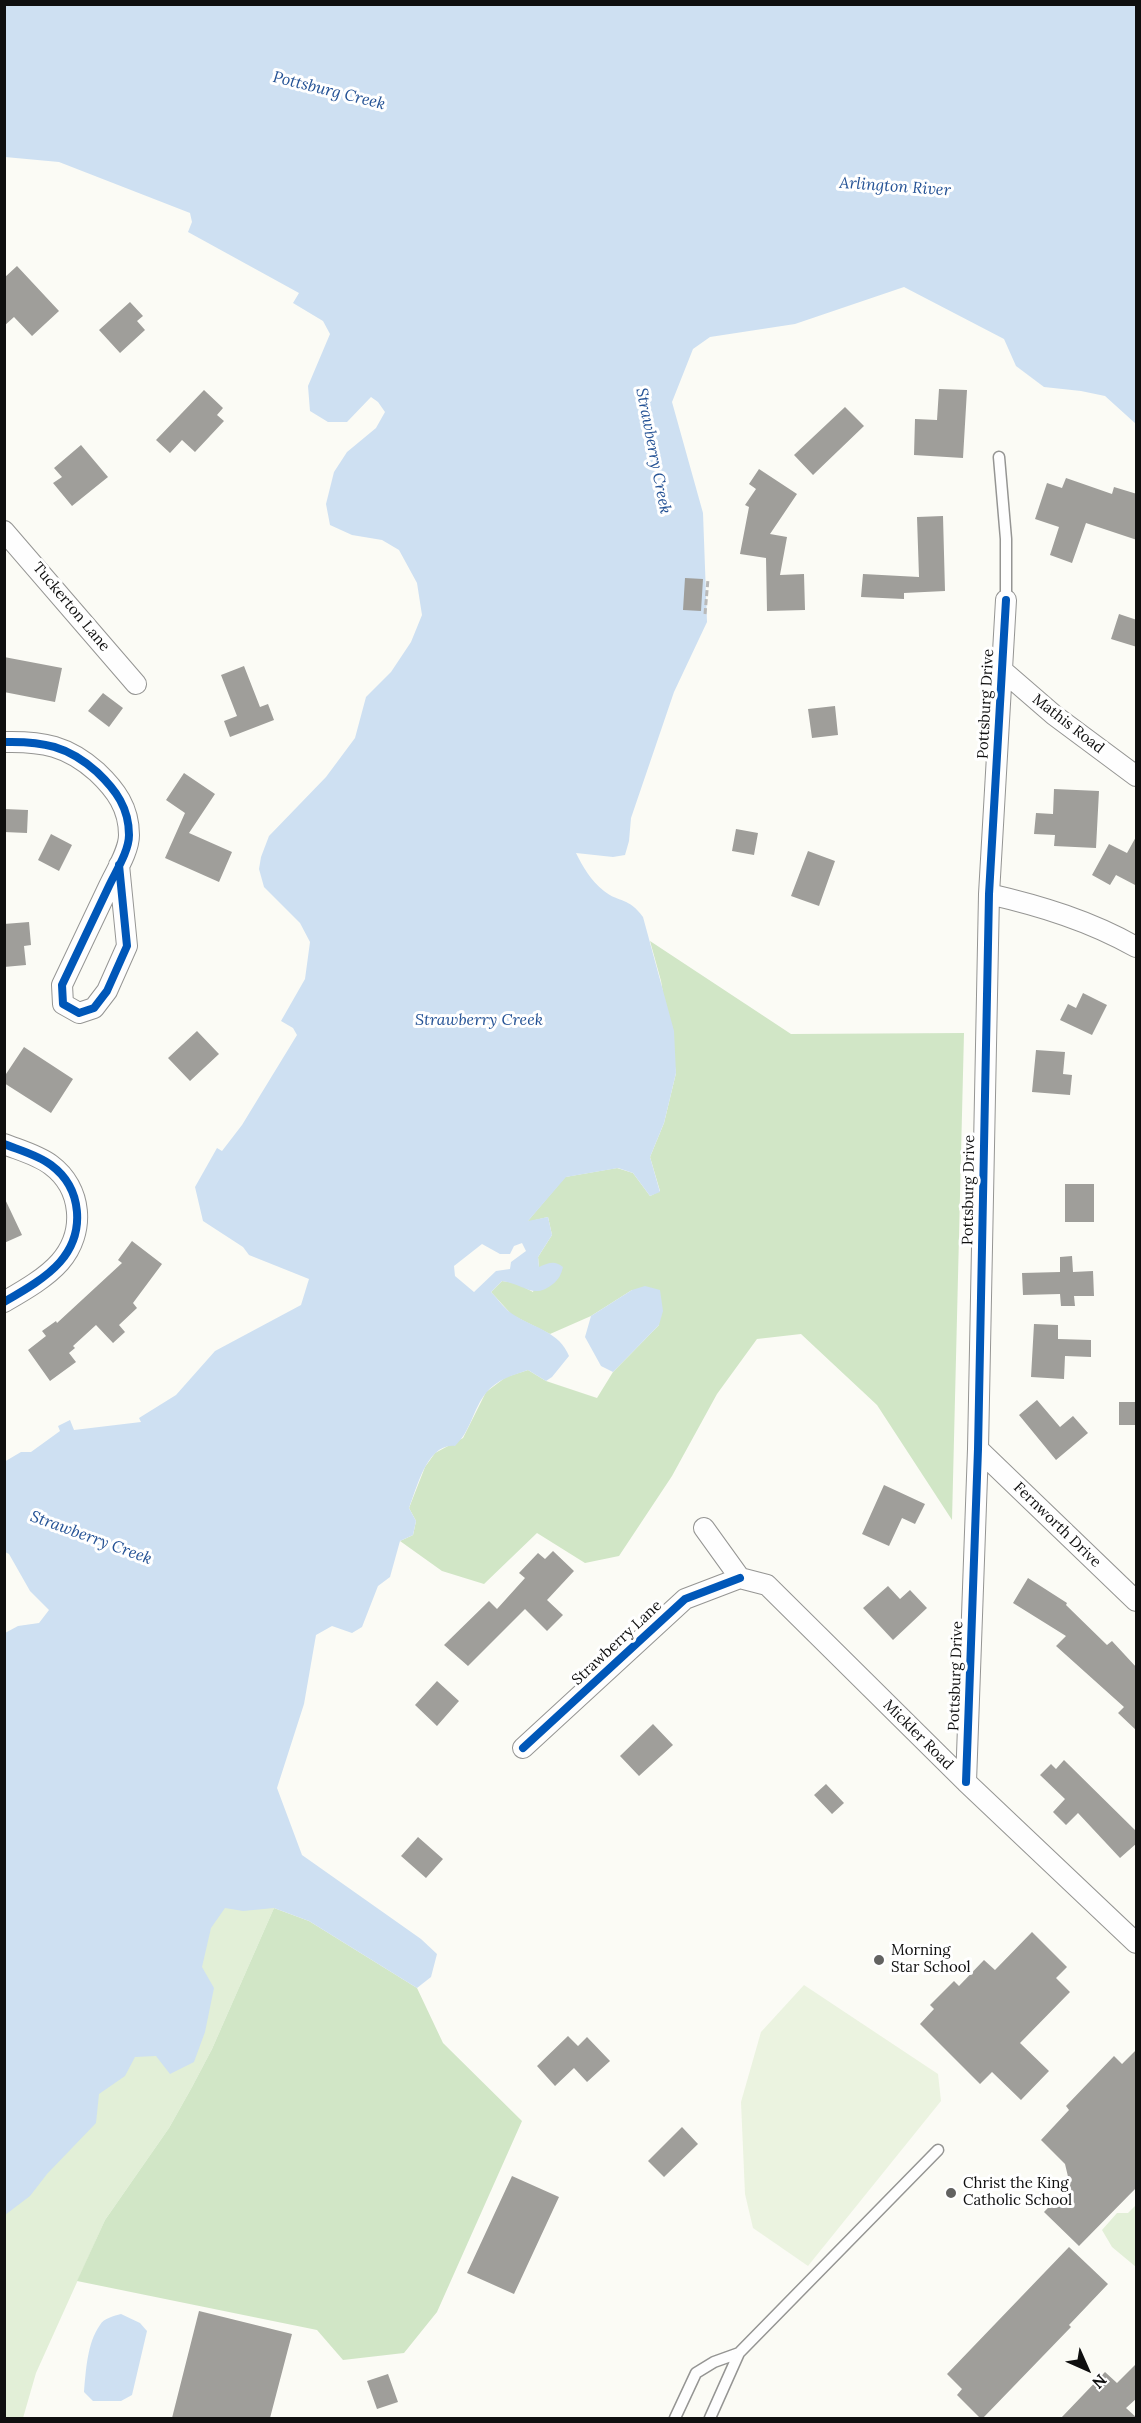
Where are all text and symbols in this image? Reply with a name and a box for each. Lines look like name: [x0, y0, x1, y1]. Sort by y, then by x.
water label: Pottsburg Creek: [271, 68, 387, 114]
water label: Arlington River: [839, 174, 951, 200]
water label: Strawberry Creek: [631, 386, 675, 516]
street label: Tuckerton Lane: [29, 559, 113, 655]
street label: Pottsburg Drive: [974, 648, 998, 760]
street label: Mathis Road: [1029, 690, 1107, 758]
water label: Strawberry Creek: [415, 1010, 543, 1030]
street label: Pottsburg Drive: [959, 1135, 979, 1245]
street label: Fernworth Drive: [1009, 1479, 1105, 1571]
water label: Strawberry Creek: [27, 1507, 155, 1569]
street label: Strawberry Lane: [568, 1597, 666, 1689]
street label: Pottsburg Drive: [945, 1621, 967, 1731]
street label: Mickler Road: [879, 1696, 957, 1774]
place label: Morning Star School: [891, 1942, 971, 1977]
marker: Morning Star School: [872, 1953, 886, 1967]
place label: Christ the King Catholic School: [963, 2175, 1072, 2210]
marker: Christ the King Catholic School: [944, 2186, 958, 2200]
north arrow: [1057, 2339, 1117, 2399]
text: N: [1088, 2370, 1111, 2393]

